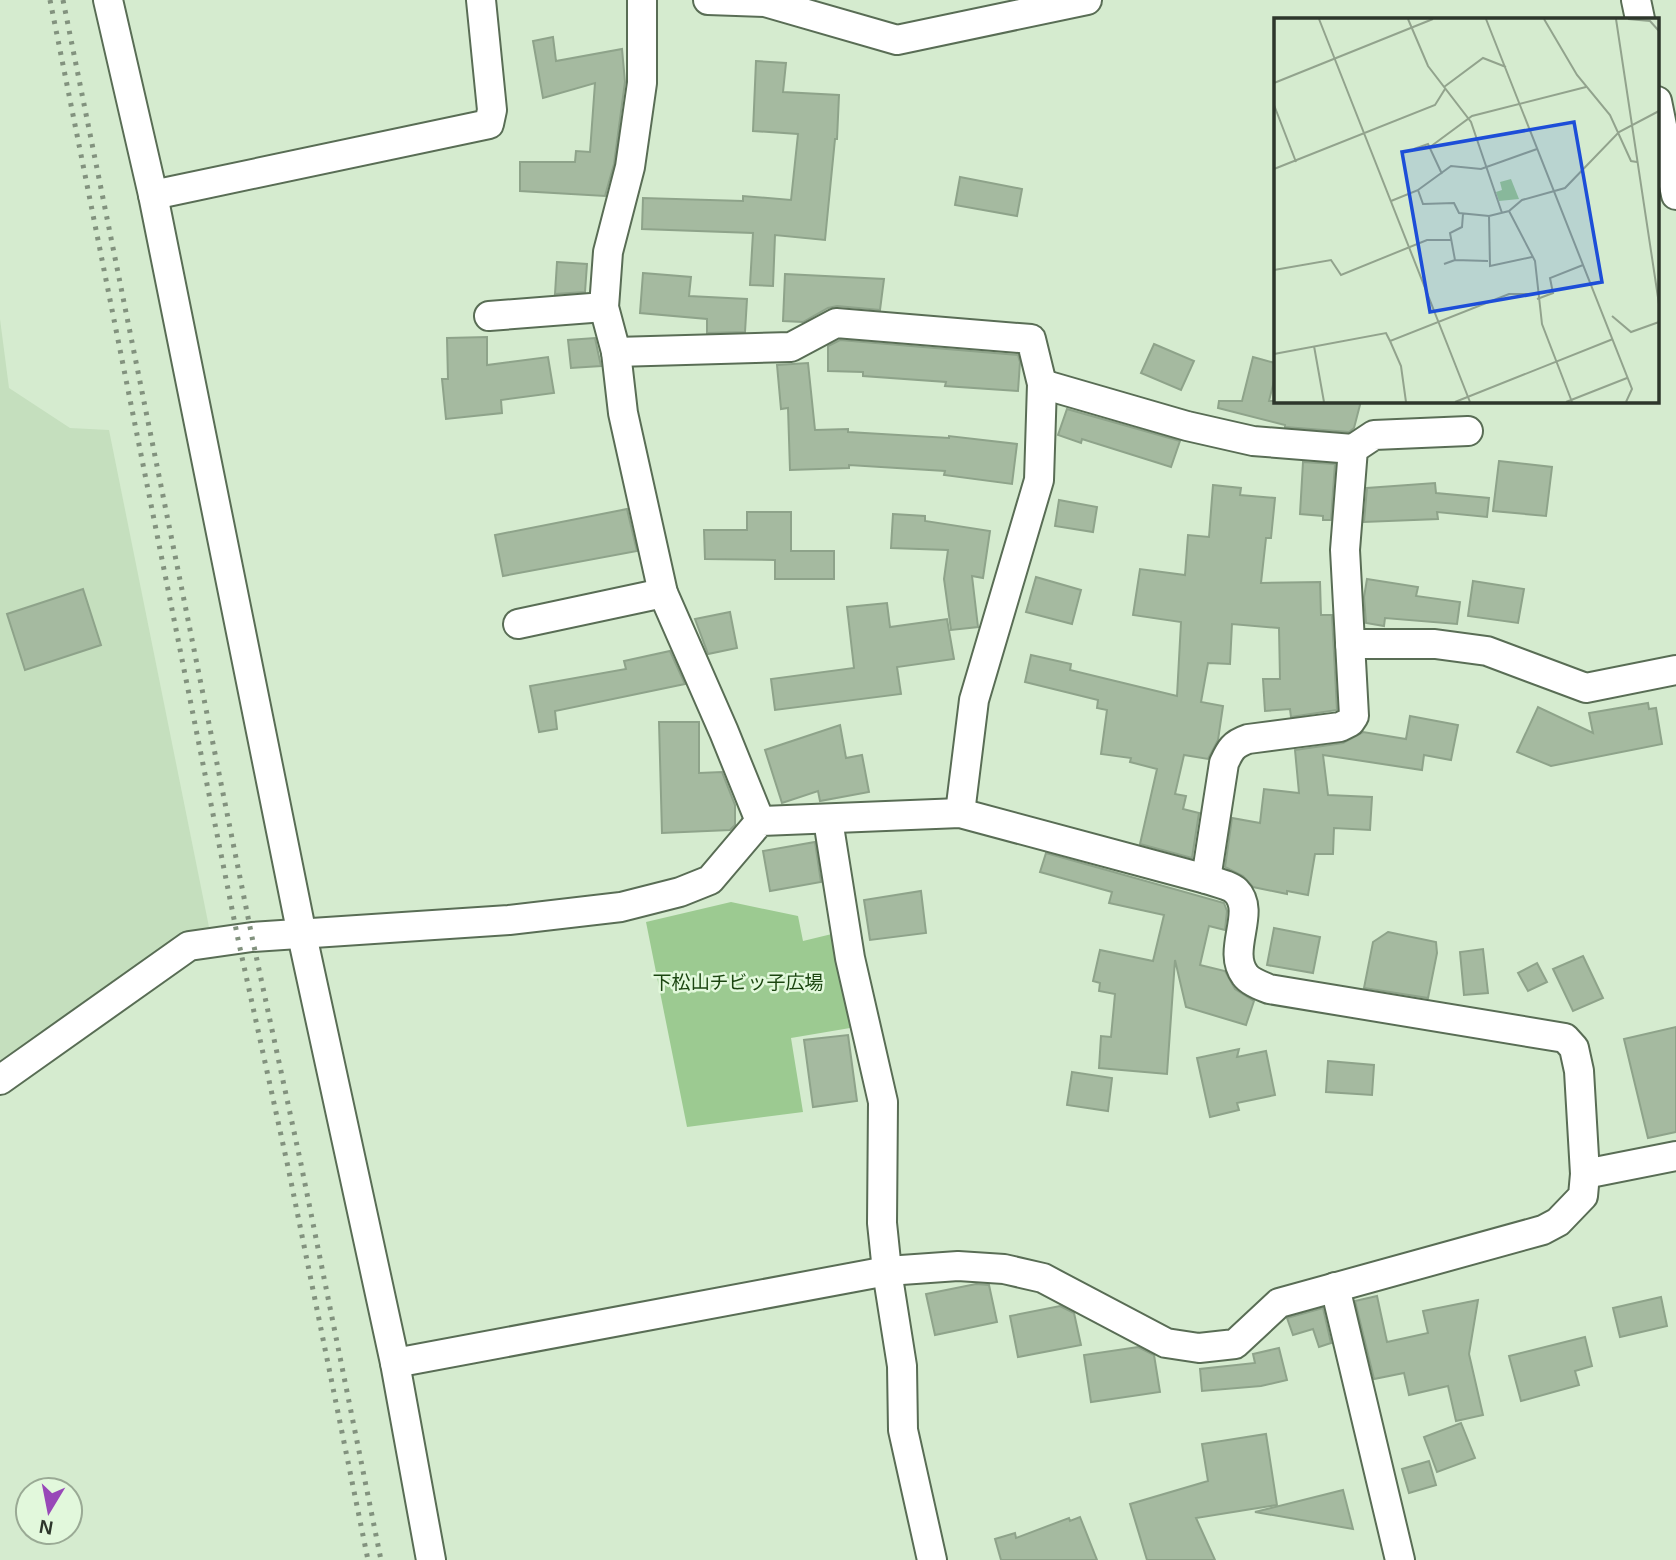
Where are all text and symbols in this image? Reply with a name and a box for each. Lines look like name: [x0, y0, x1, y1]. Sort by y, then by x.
inset map: [1274, 18, 1658, 402]
park label: 下松山チビッ子広場: [652, 972, 824, 993]
north arrow: [14, 1476, 84, 1546]
text: N: [38, 1516, 55, 1539]

